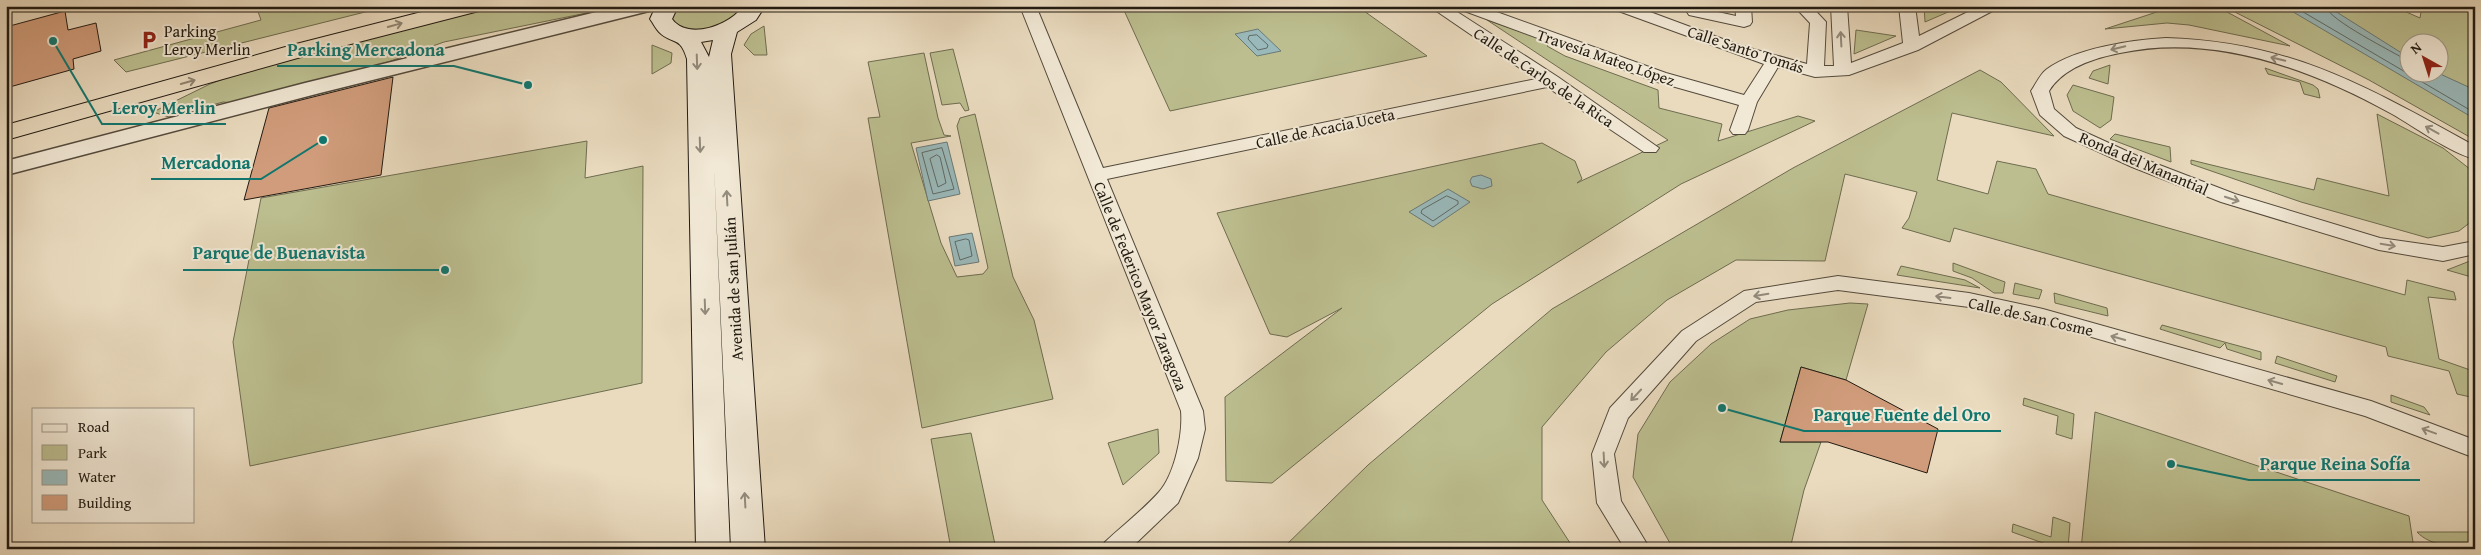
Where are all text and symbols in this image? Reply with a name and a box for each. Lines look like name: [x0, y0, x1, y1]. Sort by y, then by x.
place label: Parking Leroy Merlin: [164, 19, 251, 61]
one-way arrow: [387, 19, 403, 29]
street label: Calle Santo Tomás: [1685, 19, 1807, 79]
street label: Calle de Carlos de la Rica: [1469, 21, 1619, 133]
street label: Travesía Mateo López: [1534, 22, 1678, 92]
parking icon: Parking Leroy Merlin: [138, 29, 160, 51]
one-way arrow: [1837, 31, 1846, 47]
north arrow: [2398, 32, 2448, 82]
callout: Parking Mercadona: [277, 33, 454, 66]
text: Parking Mercadona: [287, 36, 446, 63]
text: N: [2406, 37, 2426, 59]
one-way arrow: [2110, 44, 2126, 53]
one-way arrow: [693, 54, 702, 70]
one-way arrow: [2270, 54, 2286, 63]
one-way arrow: [180, 76, 196, 86]
callout: Leroy Merlin: [102, 91, 226, 124]
text: Leroy Merlin: [112, 94, 216, 121]
street label: Calle de Acacia Uceta: [1253, 101, 1397, 154]
street label: Ronda del Manantial: [2076, 125, 2213, 201]
one-way arrow: [2426, 125, 2440, 135]
one-way arrow: [695, 137, 704, 153]
callout: Mercadona: [151, 146, 261, 179]
text: Mercadona: [161, 149, 252, 176]
street label: Calle de Federico Mayor Zaragoza: [1088, 178, 1194, 395]
one-way arrow: [723, 190, 732, 206]
one-way arrow: [2224, 194, 2240, 204]
street label: Avenida de San Julián: [717, 217, 749, 361]
callout: Parque de Buenavista: [183, 237, 375, 270]
text: Parque de Buenavista: [193, 239, 366, 266]
one-way arrow: [2379, 240, 2395, 250]
one-way arrow: [1753, 290, 1769, 300]
street label: Calle de San Cosme: [1966, 290, 2096, 342]
one-way arrow: [1935, 292, 1951, 302]
one-way arrow: [701, 299, 710, 315]
one-way arrow: [2111, 332, 2127, 342]
one-way arrow: [2267, 377, 2283, 386]
one-way arrow: [1630, 388, 1641, 401]
callout: Parque Fuente del Oro: [1804, 398, 2001, 431]
text: Parque Fuente del Oro: [1813, 401, 1991, 428]
legend: [32, 408, 195, 522]
text: Road: [78, 416, 109, 437]
one-way arrow: [2422, 426, 2438, 435]
text: Park: [78, 442, 107, 463]
callout: Parque Reina Sofía: [2249, 447, 2420, 480]
text: Parque Reina Sofía: [2260, 450, 2411, 477]
one-way arrow: [1600, 452, 1609, 468]
text: Water: [78, 466, 116, 487]
text: Building: [78, 492, 132, 513]
one-way arrow: [741, 492, 750, 508]

